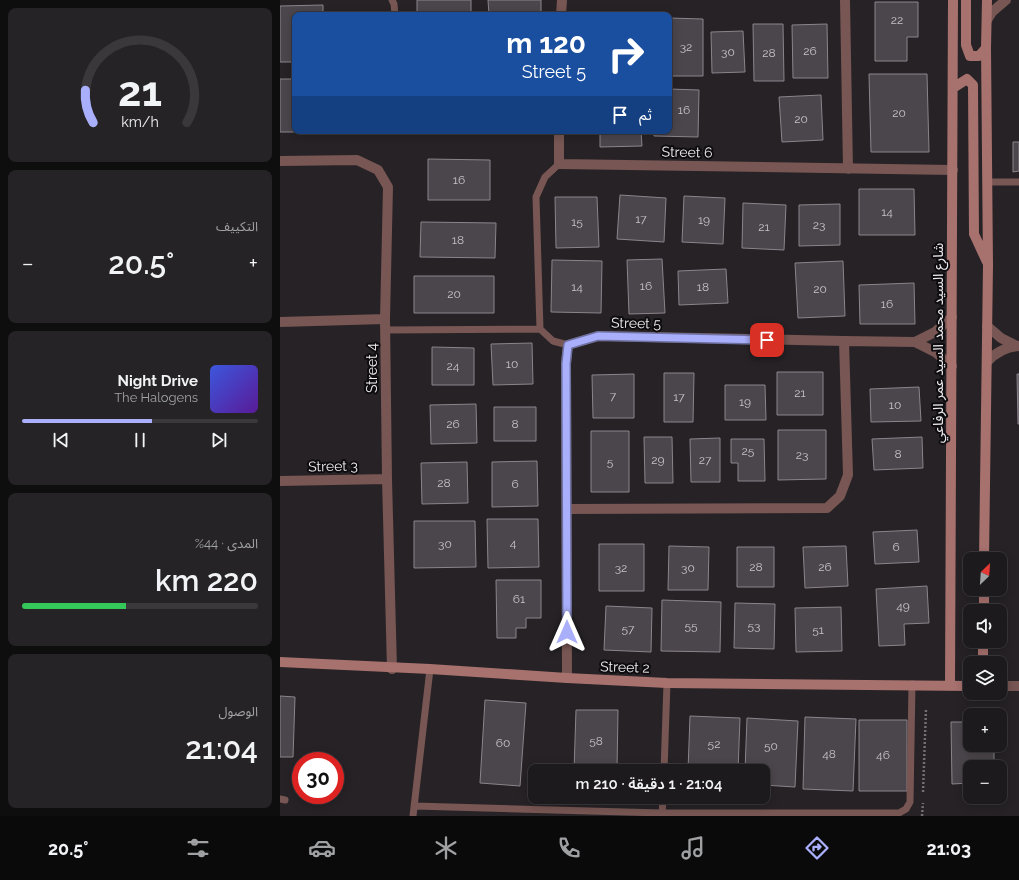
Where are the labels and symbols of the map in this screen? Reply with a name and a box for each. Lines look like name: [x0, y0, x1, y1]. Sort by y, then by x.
house number: 22: [891, 13, 903, 27]
house number: 32: [680, 40, 692, 54]
house number: 26: [803, 44, 817, 58]
house number: 30: [721, 45, 735, 59]
house number: 28: [762, 46, 776, 60]
house number: 16: [678, 103, 690, 117]
house number: 20: [892, 106, 906, 120]
house number: 20: [794, 112, 808, 126]
street label: Street 6: [661, 144, 713, 160]
house number: 16: [453, 173, 465, 187]
house number: 14: [881, 205, 893, 219]
house number: 17: [635, 212, 647, 226]
house number: 19: [698, 213, 710, 227]
house number: 15: [571, 215, 583, 229]
house number: 23: [813, 218, 825, 232]
house number: 21: [758, 220, 770, 234]
house number: 18: [452, 233, 464, 247]
street label: شارع السيد محمد السيد عمر الرفاعي: [930, 243, 949, 443]
house number: 16: [640, 279, 652, 293]
house number: 14: [571, 280, 583, 294]
house number: 18: [697, 280, 709, 294]
house number: 20: [813, 282, 827, 296]
house number: 20: [447, 287, 461, 301]
house number: 16: [881, 297, 893, 311]
street label: Street 5: [611, 315, 662, 331]
pin: [750, 323, 784, 357]
street label: Street 4: [364, 343, 380, 393]
house number: 10: [506, 357, 518, 371]
house number: 24: [447, 359, 460, 373]
house number: 21: [794, 386, 806, 400]
house number: 7: [610, 389, 617, 403]
house number: 17: [673, 390, 685, 404]
house number: 19: [739, 395, 751, 409]
house number: 10: [889, 398, 901, 412]
house number: 26: [446, 417, 460, 431]
house number: 8: [511, 417, 519, 431]
house number: 25: [742, 444, 755, 458]
house number: 8: [894, 447, 902, 461]
house number: 23: [796, 448, 808, 462]
house number: 29: [651, 453, 665, 467]
house number: 27: [699, 453, 712, 467]
house number: 5: [607, 455, 614, 469]
street label: Street 3: [308, 458, 358, 474]
house number: 28: [437, 476, 451, 490]
house number: 6: [511, 477, 519, 491]
house number: 4: [510, 536, 517, 550]
house number: 30: [438, 537, 452, 551]
house number: 6: [892, 540, 900, 554]
north arrow: [963, 552, 1007, 596]
house number: 28: [749, 560, 763, 574]
house number: 26: [818, 560, 832, 574]
house number: 32: [615, 561, 627, 575]
house number: 30: [681, 561, 695, 575]
house number: 61: [513, 592, 525, 606]
house number: 49: [896, 599, 910, 613]
position arrow: [546, 611, 588, 653]
house number: 55: [684, 619, 698, 633]
house number: 53: [748, 619, 760, 633]
house number: 57: [622, 622, 635, 636]
house number: 51: [812, 623, 824, 637]
street label: Street 2: [600, 658, 650, 676]
house number: 58: [589, 734, 603, 748]
house number: 60: [496, 736, 510, 750]
house number: 52: [708, 737, 720, 751]
house number: 50: [764, 739, 778, 753]
house number: 48: [822, 747, 836, 761]
house number: 46: [876, 748, 890, 762]
speed limit sign: 30: [292, 752, 344, 804]

